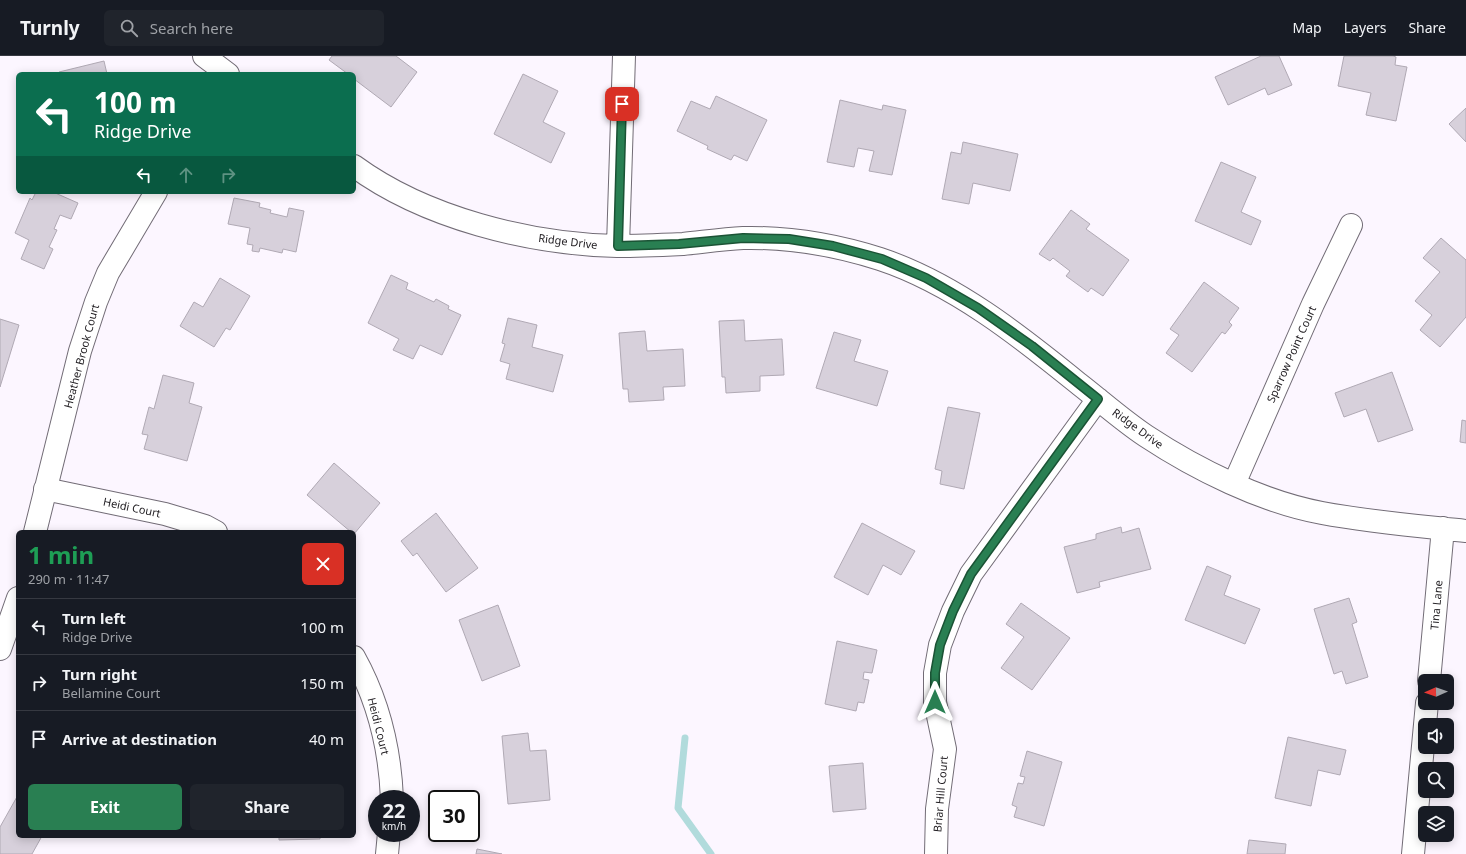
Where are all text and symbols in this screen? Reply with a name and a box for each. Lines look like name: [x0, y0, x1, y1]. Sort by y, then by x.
search box: [104, 10, 384, 46]
text: Turnly: [20, 15, 80, 41]
icon: search: [118, 17, 140, 39]
text: Search here: [150, 18, 233, 38]
text: Map: [1293, 18, 1322, 37]
text: Layers: [1344, 18, 1386, 37]
text: Share: [1408, 18, 1446, 37]
text: 100 m: [94, 83, 177, 121]
pin: [605, 87, 639, 121]
icon: left: [28, 88, 80, 140]
icon: arrive: [611, 93, 633, 115]
text: Ridge Drive: [94, 119, 191, 143]
icon: left: [133, 164, 155, 186]
icon: ahead: [175, 164, 197, 186]
icon: right: [217, 164, 239, 186]
street label: Ridge Drive: [538, 230, 598, 252]
street label: Heather Brook Court: [60, 302, 102, 410]
street label: Sparrow Point Court: [1263, 303, 1319, 405]
street label: Ridge Drive: [1110, 404, 1166, 452]
street label: Heidi Court: [102, 494, 162, 520]
text: 1 min: [28, 538, 94, 571]
button: close: [302, 543, 344, 585]
text: 290 m · 11:47: [28, 570, 109, 588]
street label: Tina Lane: [1426, 580, 1446, 630]
text: Turn left: [62, 608, 126, 628]
icon: left: [28, 616, 50, 638]
text: 100 m: [300, 617, 344, 637]
text: Ridge Drive: [62, 628, 132, 646]
text: Turn right: [62, 664, 137, 684]
icon: right: [28, 672, 50, 694]
text: 150 m: [300, 673, 344, 693]
north arrow: [1418, 674, 1454, 710]
map controls: [1418, 674, 1454, 842]
position arrow: [914, 681, 956, 723]
text: Bellamine Court: [62, 684, 160, 702]
street label: Heidi Court: [365, 696, 393, 756]
button: sound: [1418, 718, 1454, 754]
icon: arrive: [28, 728, 50, 750]
text: Arrive at destination: [62, 729, 217, 749]
text: 40 m: [309, 729, 344, 749]
street label: Briar Hill Court: [929, 755, 951, 833]
button: search: [1418, 762, 1454, 798]
button: Exit: [28, 784, 182, 830]
button: Share: [190, 784, 344, 830]
speed limit sign: 30: [428, 790, 480, 842]
text: 22: [383, 797, 405, 824]
button: layers: [1418, 806, 1454, 842]
text: km/h: [382, 819, 406, 833]

